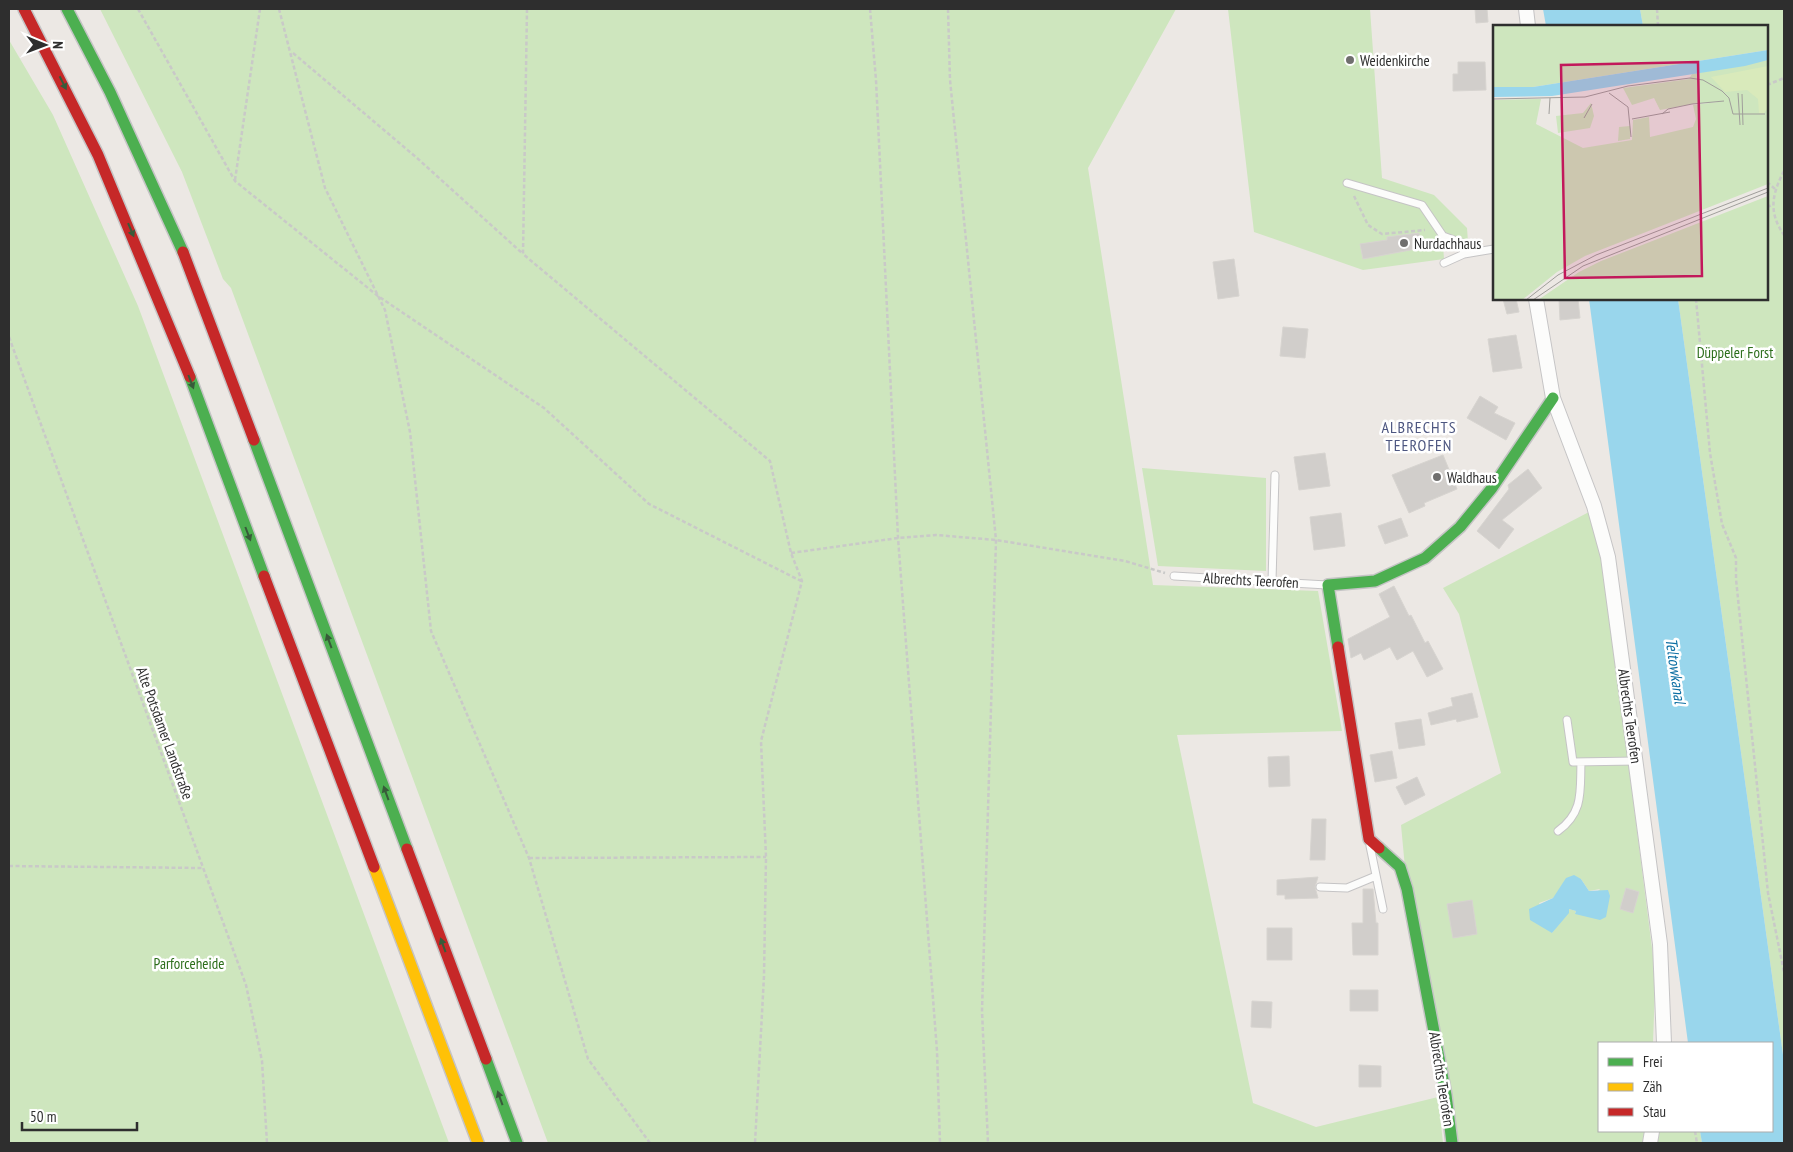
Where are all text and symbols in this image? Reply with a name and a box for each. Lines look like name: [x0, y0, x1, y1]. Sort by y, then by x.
north arrow: [20, 20, 70, 70]
inset map: [1493, 25, 1768, 300]
text: N: [49, 41, 67, 49]
place label: Weidenkirche: [1360, 51, 1430, 70]
marker: Weidenkirche: [1344, 54, 1356, 66]
one-way arrow: [59, 76, 67, 90]
one-way arrow: [128, 223, 135, 238]
place label: Nurdachhaus: [1414, 234, 1481, 253]
marker: Nurdachhaus: [1398, 237, 1410, 249]
park label: Düppeler Forst: [1697, 343, 1773, 362]
one-way arrow: [188, 374, 195, 389]
district label: ALBRECHTS TEEROFEN: [1381, 417, 1457, 455]
place label: Waldhaus: [1447, 468, 1497, 487]
marker: Waldhaus: [1431, 471, 1443, 483]
one-way arrow: [245, 526, 252, 541]
street label: Albrechts Teerofen: [1203, 568, 1299, 592]
one-way arrow: [325, 633, 333, 648]
water label: Teltowkanal: [1661, 637, 1691, 706]
street label: Alte Potsdamer Landstraße: [132, 664, 198, 802]
street label: Albrechts Teerofen: [1614, 667, 1646, 765]
one-way arrow: [382, 785, 390, 800]
one-way arrow: [439, 938, 446, 953]
park label: Parforceheide: [154, 954, 224, 973]
street label: Albrechts Teerofen: [1425, 1030, 1459, 1128]
legend: [1598, 1042, 1773, 1132]
text: Frei: [1643, 1052, 1663, 1071]
text: Zäh: [1643, 1077, 1662, 1096]
one-way arrow: [495, 1090, 503, 1105]
scale bar: [22, 1100, 138, 1132]
text: Stau: [1643, 1102, 1666, 1121]
text: 50 m: [30, 1107, 56, 1126]

